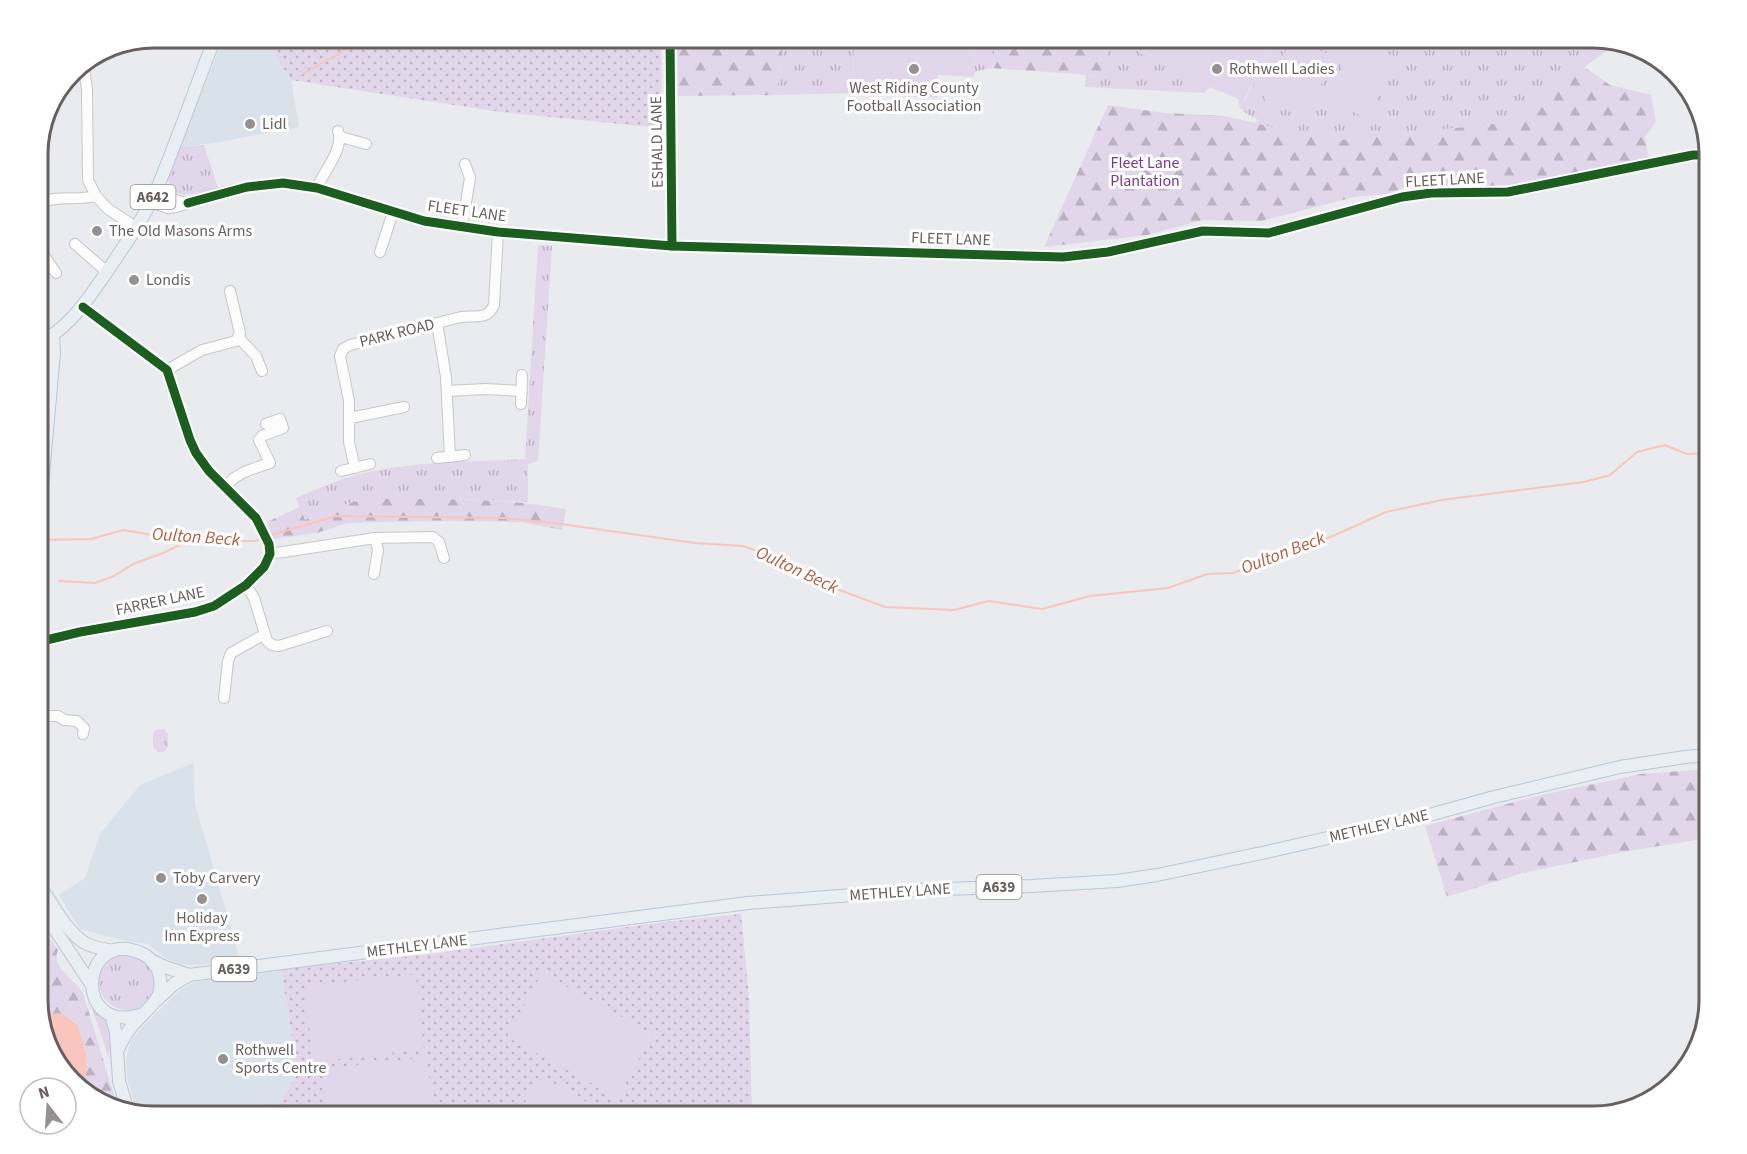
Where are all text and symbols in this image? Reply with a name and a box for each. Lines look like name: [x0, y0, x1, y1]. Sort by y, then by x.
place label: Rothwell Ladies: [1229, 58, 1335, 80]
marker: West Riding County Football Association: [907, 62, 921, 76]
marker: Rothwell Ladies: [1210, 62, 1224, 76]
place label: West Riding County Football Association: [846, 77, 982, 117]
street label: ESHALD LANE: [645, 96, 669, 188]
place label: Lidl: [262, 113, 287, 135]
marker: Lidl: [243, 117, 257, 131]
park label: Fleet Lane Plantation: [1110, 152, 1180, 192]
street label: FLEET LANE: [1405, 167, 1485, 193]
road number: A642: [130, 185, 176, 209]
street label: FLEET LANE: [426, 195, 508, 227]
place label: The Old Masons Arms: [109, 220, 252, 242]
marker: The Old Masons Arms: [90, 224, 104, 238]
street label: FLEET LANE: [911, 227, 991, 251]
place label: Londis: [146, 269, 191, 291]
marker: Londis: [127, 273, 141, 287]
street label: PARK ROAD: [357, 313, 437, 353]
water label: Oulton Beck: [151, 521, 241, 553]
water label: Oulton Beck: [1237, 525, 1329, 581]
water label: Oulton Beck: [752, 540, 843, 600]
street label: FARRER LANE: [114, 581, 206, 621]
street label: METHLEY LANE: [1327, 804, 1431, 848]
place label: Toby Carvery: [173, 867, 261, 889]
marker: Toby Carvery: [154, 871, 168, 885]
road number: A639: [976, 875, 1022, 899]
street label: METHLEY LANE: [849, 877, 951, 907]
marker: Holiday Inn Express: [195, 892, 209, 906]
place label: Holiday Inn Express: [164, 907, 240, 947]
street label: METHLEY LANE: [365, 929, 469, 963]
road number: A639: [212, 957, 256, 981]
place label: Rothwell Sports Centre: [235, 1039, 326, 1079]
marker: Rothwell Sports Centre: [216, 1052, 230, 1066]
north arrow: [18, 1076, 78, 1136]
text: N: [36, 1081, 52, 1105]

